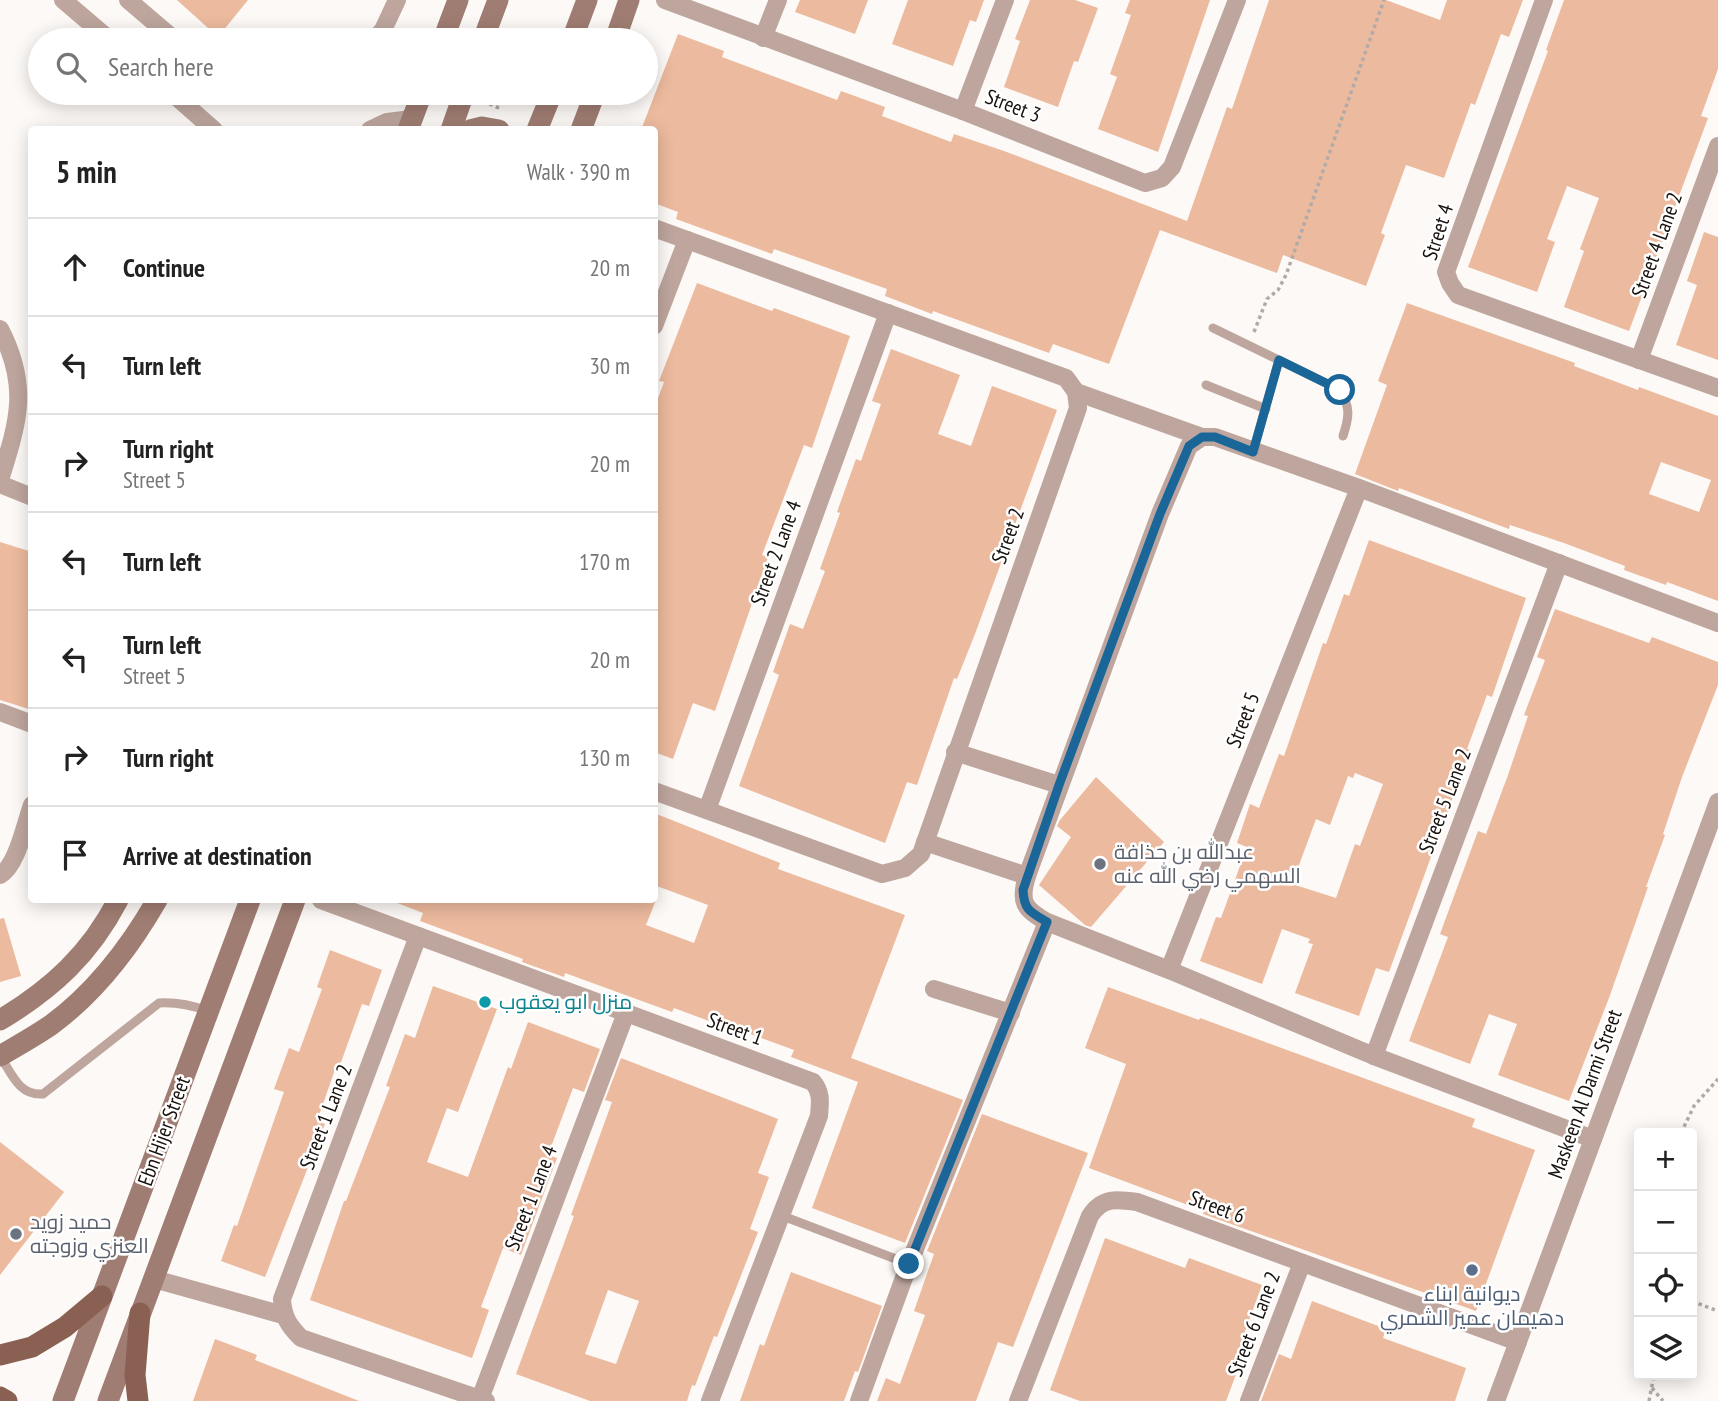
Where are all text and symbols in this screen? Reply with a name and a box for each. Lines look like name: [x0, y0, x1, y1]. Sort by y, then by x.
search box: [28, 28, 658, 105]
icon: search: [52, 48, 90, 86]
text: Search here: [108, 50, 214, 83]
street label: Street 3: [982, 83, 1045, 128]
text: 5 min: [56, 152, 117, 191]
text: Walk · 390 m: [527, 157, 630, 186]
street label: Street 4 Lane 2: [1625, 188, 1688, 301]
street label: Street 4: [1416, 200, 1459, 263]
icon: ahead: [56, 248, 94, 286]
text: Continue: [123, 251, 205, 284]
text: 20 m: [589, 253, 630, 282]
icon: left: [56, 346, 94, 384]
text: Turn left: [123, 349, 201, 382]
text: 30 m: [589, 351, 630, 380]
route start: [1324, 374, 1355, 405]
text: Turn right: [123, 432, 214, 465]
icon: right: [56, 444, 94, 482]
text: 20 m: [589, 449, 630, 478]
text: Street 5: [123, 465, 186, 494]
street label: Street 2 Lane 4: [744, 496, 807, 609]
street label: Street 2: [985, 504, 1030, 567]
icon: left: [56, 542, 94, 580]
text: Turn left: [123, 545, 201, 578]
text: 170 m: [579, 547, 630, 576]
text: Turn left: [123, 628, 201, 661]
icon: left: [56, 640, 94, 678]
text: 20 m: [589, 645, 630, 674]
text: Street 5: [123, 661, 186, 690]
street label: Street 5: [1220, 688, 1265, 751]
icon: right: [56, 738, 94, 776]
text: Turn right: [123, 741, 214, 774]
text: 130 m: [579, 743, 630, 772]
street label: Street 5 Lane 2: [1412, 744, 1477, 857]
icon: arrive: [56, 836, 94, 874]
place label: عبدالله بن حذافة السهمي رضي الله عنه: [1114, 838, 1301, 892]
text: Arrive at destination: [123, 839, 312, 872]
marker: عبدالله بن حذافة السهمي رضي الله عنه: [1092, 856, 1108, 872]
place label: منزل ابو يعقوب: [499, 988, 632, 1015]
marker: منزل ابو يعقوب: [477, 994, 493, 1010]
street label: Street 1: [704, 1006, 767, 1051]
street label: Maskeen Al Darmi Street: [1541, 1006, 1628, 1182]
street label: Street 1 Lane 2: [293, 1060, 358, 1173]
street label: Ebn Hijer Street: [131, 1072, 196, 1189]
map controls: [1634, 1128, 1697, 1380]
button: +: [1634, 1128, 1697, 1191]
street label: Street 1 Lane 4: [498, 1141, 563, 1254]
street label: Street 6: [1186, 1184, 1249, 1229]
button: −: [1634, 1191, 1697, 1254]
place label: حميد زويد العنزي وزوجته: [30, 1208, 149, 1262]
marker: حميد زويد العنزي وزوجته: [8, 1226, 24, 1242]
route end: [893, 1248, 924, 1279]
button: locate: [1634, 1254, 1697, 1317]
marker: ديوانية ابناء دهيمان عمير الشمري: [1464, 1262, 1480, 1278]
street label: Street 6 Lane 2: [1221, 1267, 1286, 1380]
place label: ديوانية ابناء دهيمان عمير الشمري: [1380, 1280, 1564, 1334]
button: layers: [1634, 1317, 1697, 1380]

